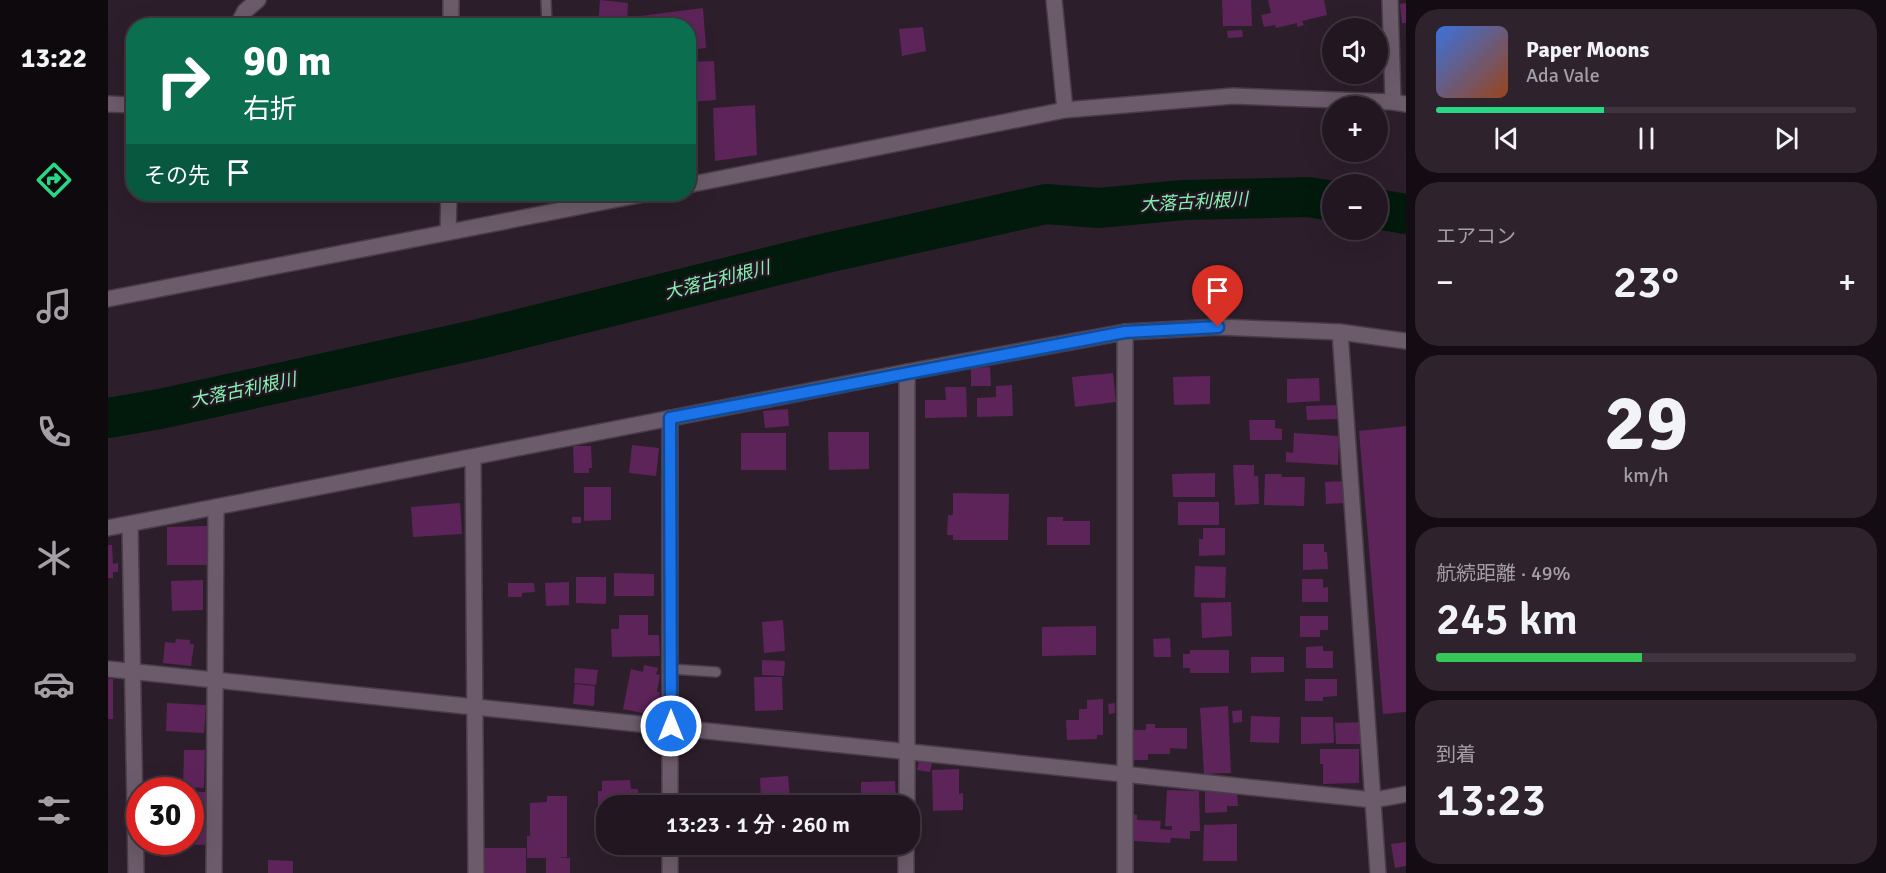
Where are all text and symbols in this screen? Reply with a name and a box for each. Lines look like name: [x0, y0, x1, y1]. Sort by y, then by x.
map controls: [1322, 18, 1388, 240]
button: sound: [1322, 18, 1388, 84]
text: 90 m: [243, 36, 332, 87]
text: Paper Moons: [1526, 36, 1649, 63]
text: 13:22: [21, 42, 87, 75]
icon: right: [144, 42, 222, 120]
text: Ada Vale: [1526, 63, 1600, 88]
text: 右折: [243, 93, 297, 126]
button: +: [1322, 96, 1388, 162]
icon: previous: [1490, 122, 1523, 155]
icon: pause: [1630, 122, 1663, 155]
icon: next: [1770, 122, 1803, 155]
icon: arrive: [222, 156, 255, 189]
icon: directions: [33, 159, 75, 201]
text: その先: [144, 162, 210, 189]
button: −: [1322, 174, 1388, 240]
water label: 大落古利根川: [1139, 188, 1250, 216]
text: エアコン: [1436, 224, 1516, 249]
text: 23°: [1613, 255, 1679, 310]
water label: 大落古利根川: [662, 256, 774, 304]
text: −: [1436, 262, 1454, 303]
text: +: [1838, 262, 1856, 303]
pin: [1192, 265, 1243, 327]
icon: arrive: [1201, 274, 1234, 307]
icon: music: [33, 285, 75, 327]
water label: 大落古利根川: [188, 368, 300, 412]
text: 29: [1604, 376, 1688, 472]
icon: phone: [33, 411, 75, 453]
text: km/h: [1623, 463, 1669, 488]
icon: climate: [33, 537, 75, 579]
text: 航続距離 · 49%: [1436, 561, 1571, 586]
text: 245 km: [1436, 592, 1578, 647]
icon: car: [33, 663, 75, 705]
position arrow: [639, 694, 703, 758]
text: 到着: [1436, 742, 1476, 767]
text: 13:23: [1436, 773, 1546, 828]
speed limit sign: 30: [126, 777, 204, 855]
icon: filters: [33, 789, 75, 831]
text: 13:23 · 1 分 · 260 m: [666, 811, 850, 838]

